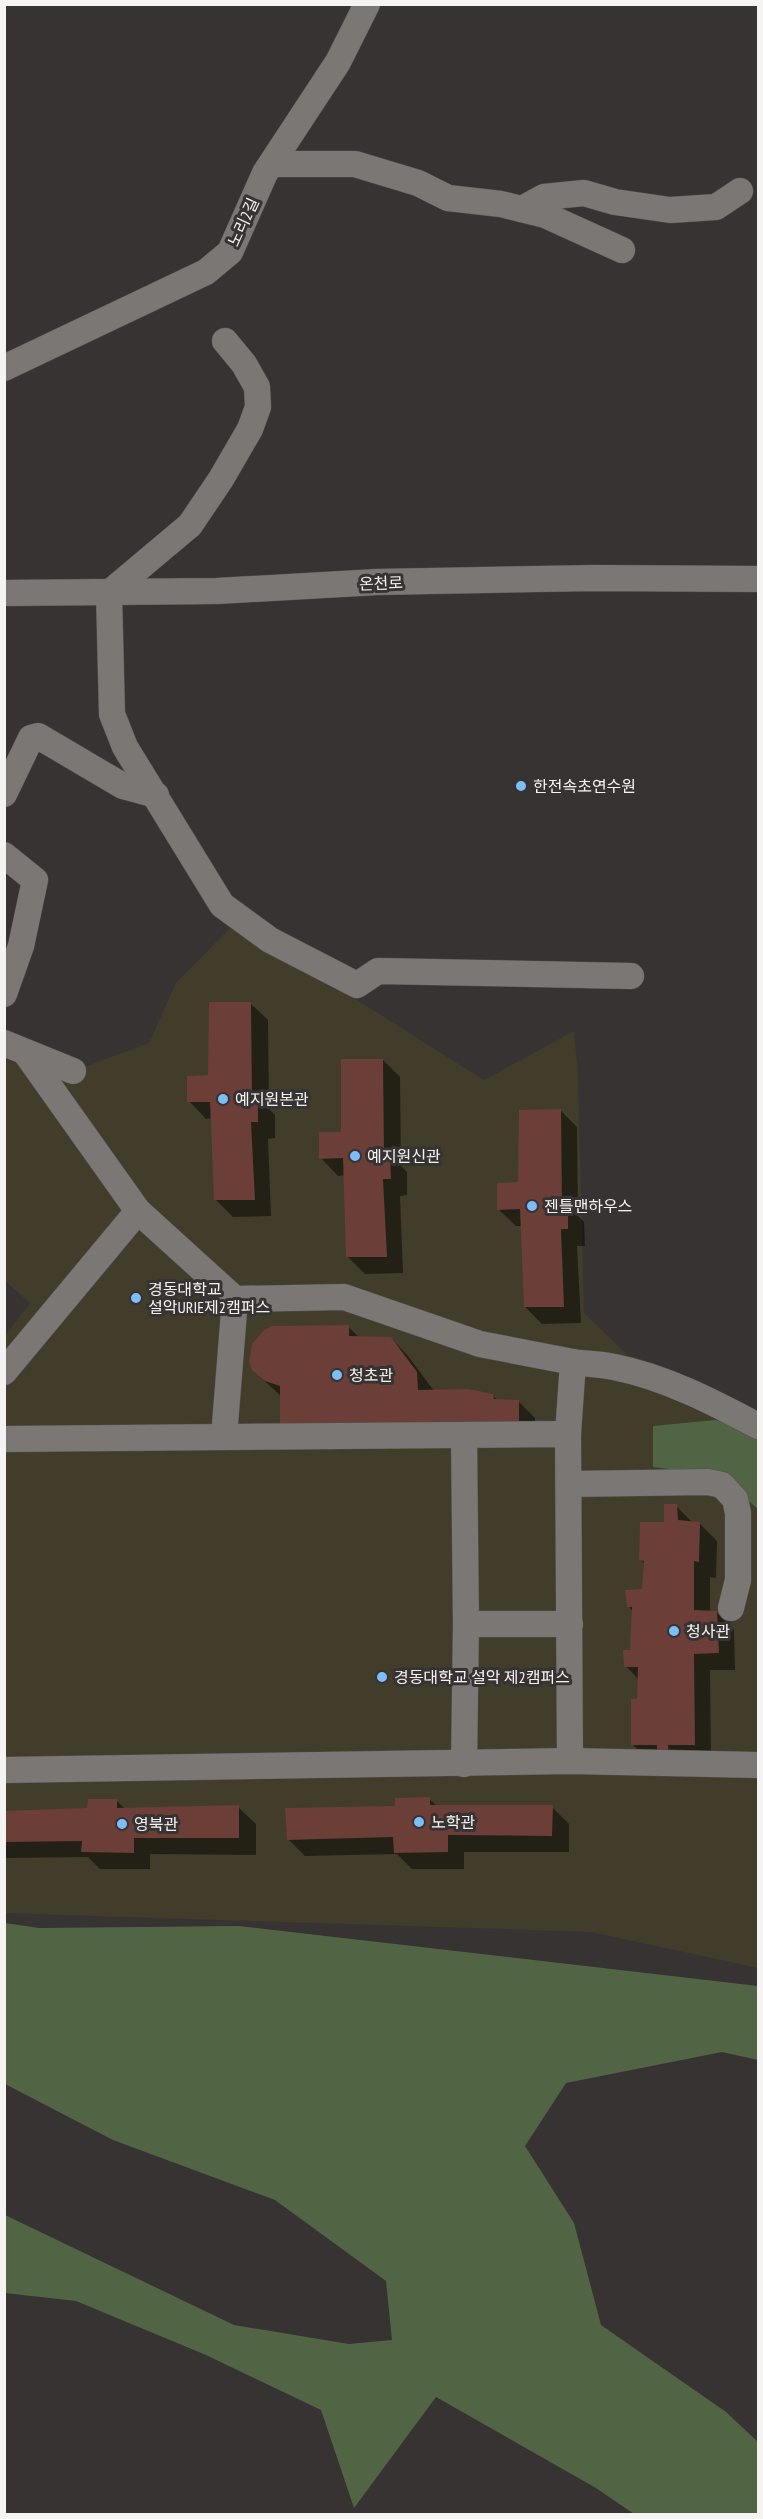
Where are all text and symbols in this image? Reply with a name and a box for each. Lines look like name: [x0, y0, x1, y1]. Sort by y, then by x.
street label: 노리2길: [223, 194, 263, 250]
street label: 온천로: [359, 572, 404, 594]
place label: 한전속초연수원: [533, 776, 636, 796]
marker: 한전속초연수원: [514, 779, 528, 793]
place label: 예지원본관: [235, 1089, 309, 1109]
marker: 예지원본관: [216, 1092, 230, 1106]
place label: 예지원신관: [367, 1146, 441, 1166]
marker: 예지원신관: [348, 1149, 362, 1163]
place label: 젠틀맨하우스: [544, 1196, 632, 1216]
marker: 젠틀맨하우스: [525, 1199, 539, 1213]
place label: 경동대학교 설악URIE제2캠퍼스: [148, 1279, 270, 1317]
marker: 경동대학교 설악URIE제2캠퍼스: [129, 1291, 143, 1305]
place label: 청초관: [349, 1365, 393, 1385]
marker: 청초관: [330, 1368, 344, 1382]
place label: 청사관: [686, 1621, 730, 1641]
marker: 청사관: [667, 1624, 681, 1638]
place label: 경동대학교 설악 제2캠퍼스: [394, 1667, 570, 1687]
marker: 경동대학교 설악 제2캠퍼스: [375, 1670, 389, 1684]
place label: 노학관: [431, 1812, 475, 1832]
place label: 영북관: [134, 1814, 178, 1834]
marker: 노학관: [412, 1815, 426, 1829]
marker: 영북관: [115, 1817, 129, 1831]

